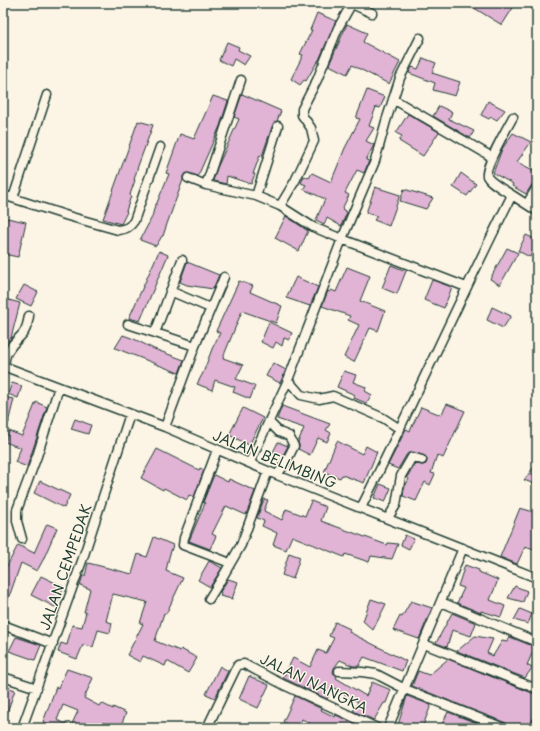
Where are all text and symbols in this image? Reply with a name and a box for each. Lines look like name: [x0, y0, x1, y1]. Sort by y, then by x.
street label: JALAN BELIMBING: [210, 424, 340, 494]
street label: JALAN CEMPEDAK: [34, 501, 97, 633]
street label: JALAN NANGKA: [257, 648, 372, 718]

